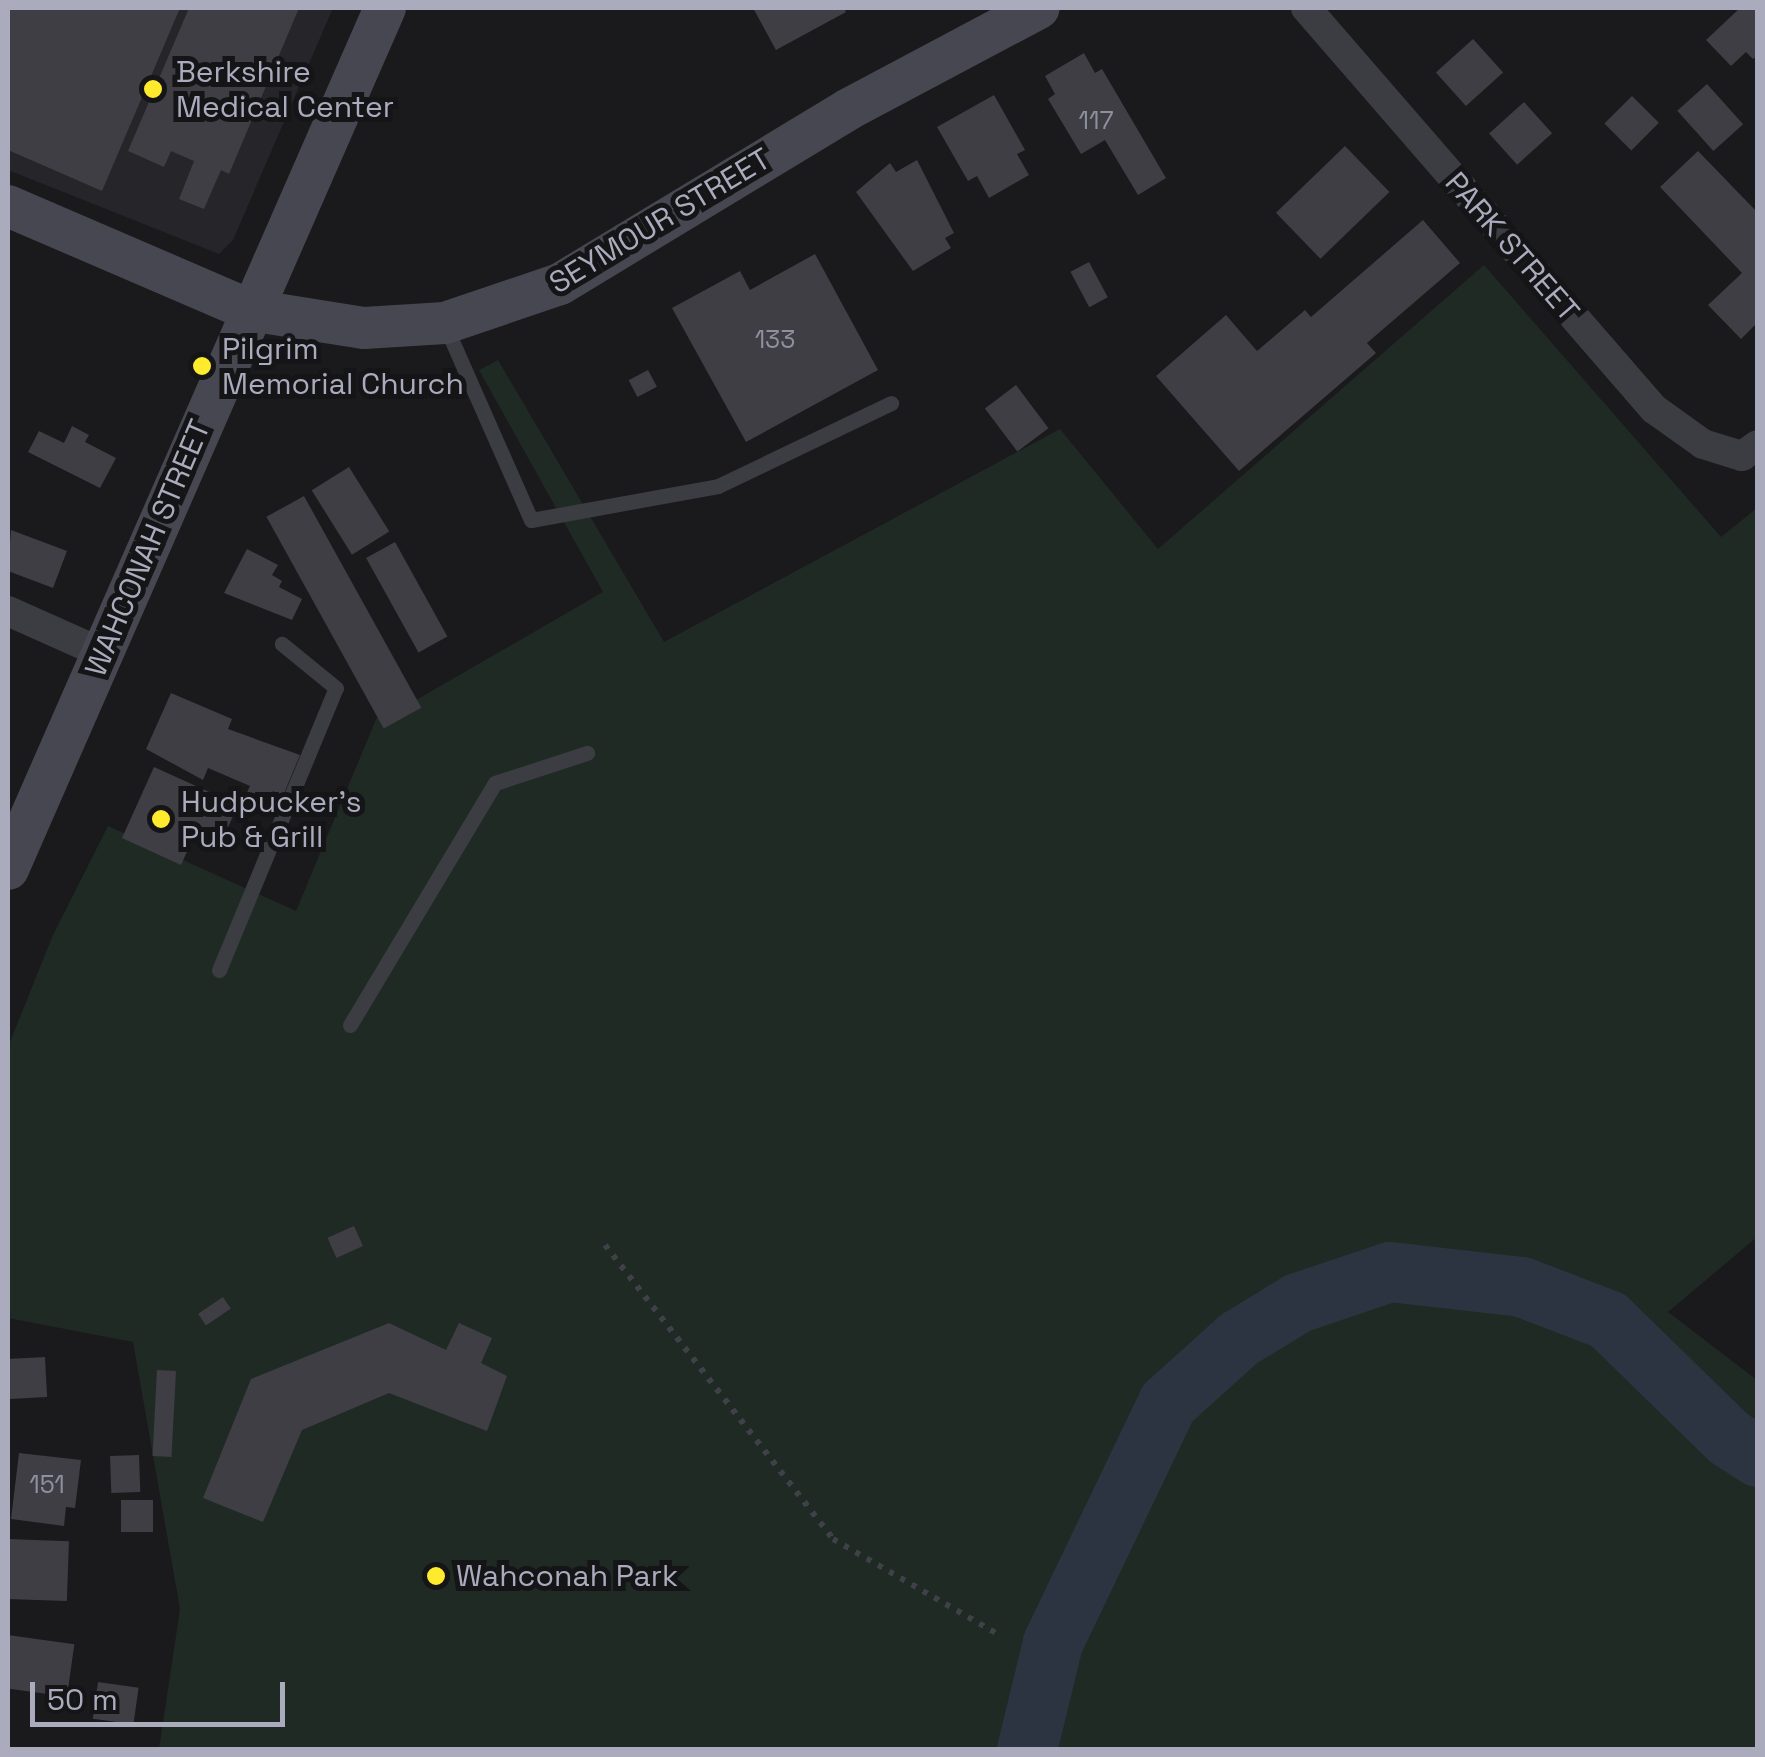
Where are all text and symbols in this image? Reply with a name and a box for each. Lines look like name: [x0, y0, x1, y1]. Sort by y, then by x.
place label: Berkshire Medical Center: [176, 54, 394, 124]
marker: Berkshire Medical Center: [140, 76, 166, 102]
house number: 117: [1079, 105, 1113, 135]
street label: SEYMOUR STREET: [543, 141, 777, 301]
street label: PARK STREET: [1438, 165, 1586, 329]
house number: 133: [755, 324, 795, 354]
place label: Pilgrim Memorial Church: [222, 331, 464, 402]
marker: Pilgrim Memorial Church: [191, 355, 213, 377]
street label: WAHCONAH STREET: [78, 414, 218, 682]
place label: Hudpucker's Pub & Grill: [181, 784, 362, 854]
marker: Hudpucker's Pub & Grill: [150, 808, 172, 830]
house number: 151: [29, 1469, 65, 1499]
place label: Wahconah Park: [456, 1558, 678, 1594]
marker: Wahconah Park: [425, 1565, 447, 1587]
scale bar: [35, 1662, 290, 1724]
text: 50 m: [47, 1680, 118, 1719]

